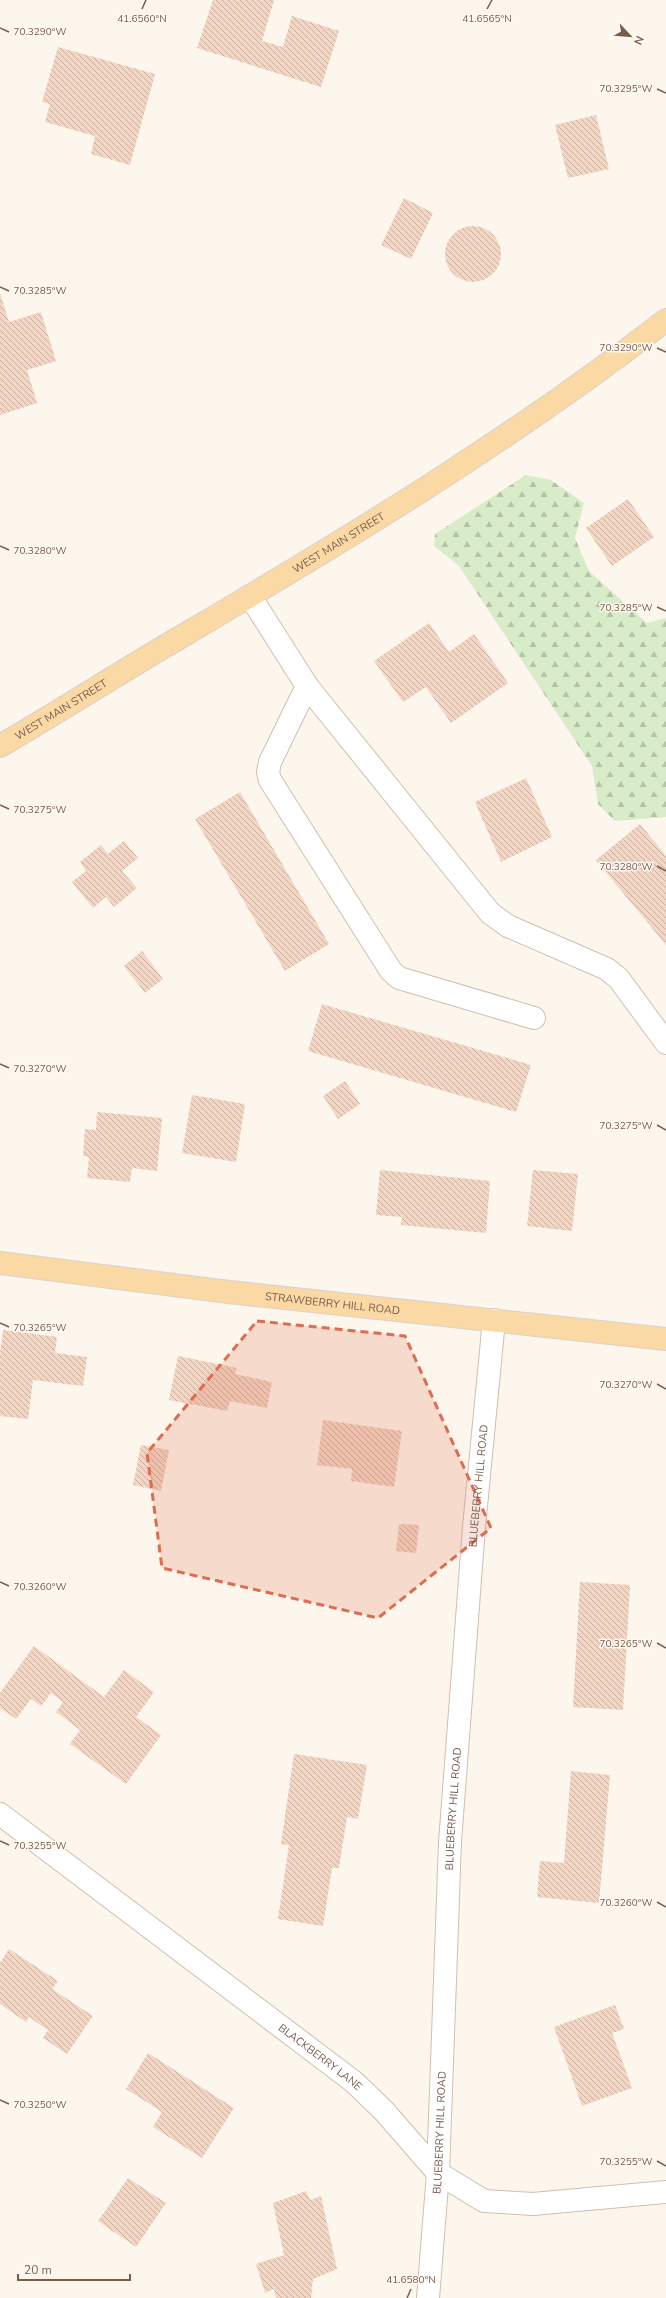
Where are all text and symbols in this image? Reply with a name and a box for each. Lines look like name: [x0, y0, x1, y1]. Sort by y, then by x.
text: 41.6560°N: [117, 12, 167, 26]
text: 41.6565°N: [462, 12, 512, 26]
north arrow: [610, 16, 650, 56]
text: 70.3290°W: [13, 25, 67, 39]
text: N: [630, 33, 647, 47]
text: 70.3295°W: [599, 82, 653, 96]
text: 70.3285°W: [13, 284, 67, 298]
text: 70.3290°W: [599, 341, 653, 355]
street label: WEST MAIN STREET: [290, 509, 388, 577]
text: 70.3280°W: [13, 544, 67, 558]
text: 70.3285°W: [599, 601, 653, 615]
street label: WEST MAIN STREET: [12, 676, 110, 744]
text: 70.3275°W: [13, 803, 67, 817]
text: 70.3280°W: [599, 860, 653, 874]
text: 70.3270°W: [13, 1062, 67, 1076]
text: 70.3275°W: [599, 1119, 653, 1133]
street label: STRAWBERRY HILL ROAD: [264, 1289, 401, 1318]
text: 70.3265°W: [13, 1321, 67, 1335]
text: 70.3270°W: [599, 1378, 653, 1392]
street label: BLUEBERRY HILL ROAD: [465, 1424, 492, 1548]
text: 70.3260°W: [13, 1580, 67, 1594]
text: 70.3265°W: [599, 1637, 653, 1651]
street label: BLUEBERRY HILL ROAD: [442, 1747, 465, 1871]
text: 70.3255°W: [13, 1839, 67, 1853]
text: 70.3260°W: [599, 1896, 653, 1910]
street label: BLACKBERRY LANE: [275, 2020, 365, 2094]
street label: BLUEBERRY HILL ROAD: [429, 2071, 450, 2195]
text: 70.3250°W: [13, 2098, 67, 2112]
text: 70.3255°W: [599, 2155, 653, 2169]
scale bar: [18, 2256, 130, 2282]
text: 20 m: [24, 2262, 52, 2278]
text: 41.6580°N: [386, 2273, 436, 2287]

